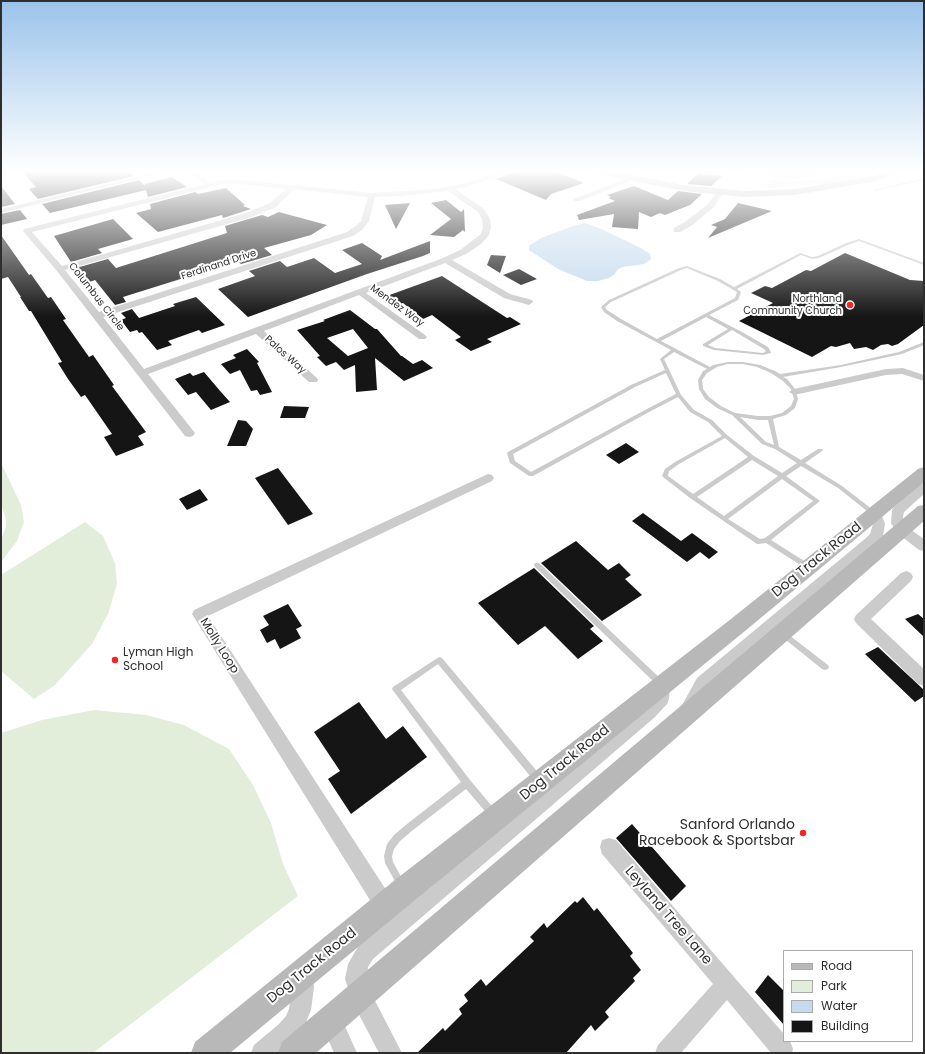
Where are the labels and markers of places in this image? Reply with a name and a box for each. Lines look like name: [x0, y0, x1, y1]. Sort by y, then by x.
place label: Northland Community Church: [743, 293, 842, 316]
marker: Northland Community Church: [845, 300, 855, 310]
place label: Lyman High School: [123, 646, 193, 674]
marker: Lyman High School: [110, 655, 120, 665]
place label: Sanford Orlando Racebook & Sportsbar: [639, 817, 795, 850]
marker: Sanford Orlando Racebook & Sportsbar: [798, 828, 808, 838]

